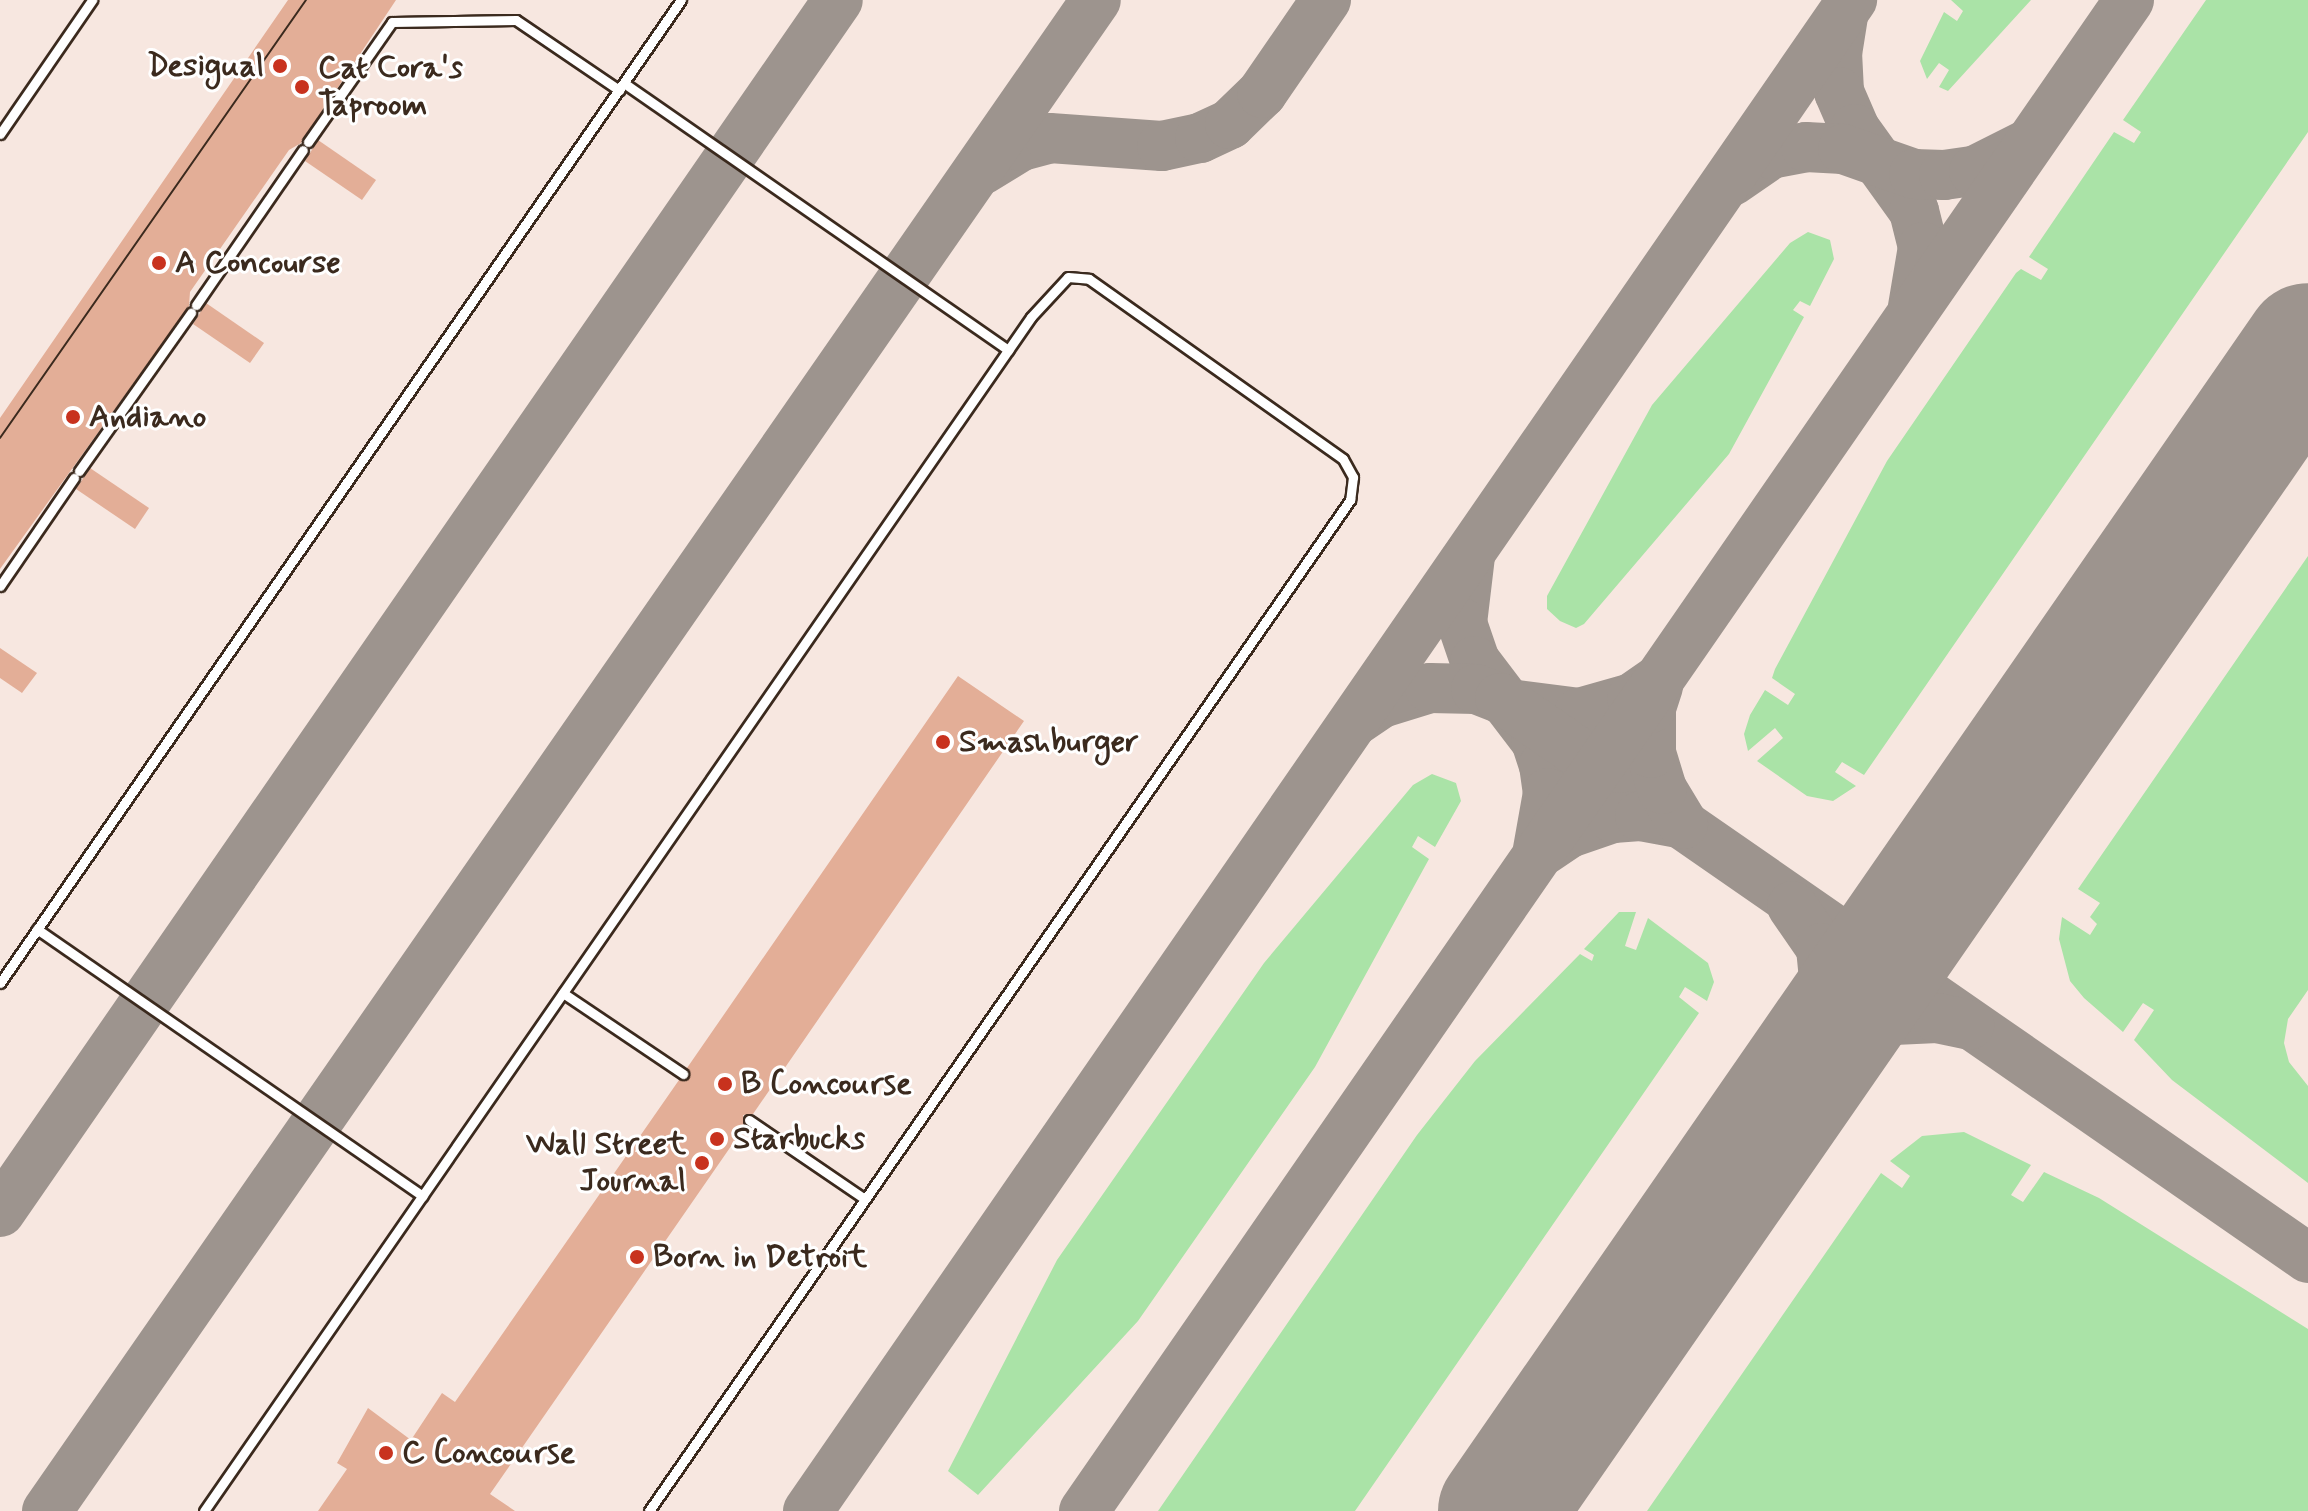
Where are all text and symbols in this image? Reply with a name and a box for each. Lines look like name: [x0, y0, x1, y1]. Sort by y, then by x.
place label: Desigual: [147, 47, 264, 85]
place label: Cat Cora's Taproom: [318, 50, 462, 125]
marker: Desigual: [271, 57, 289, 75]
marker: Cat Cora's Taproom: [293, 78, 311, 96]
place label: A Concourse: [175, 244, 347, 282]
marker: A Concourse: [150, 254, 168, 272]
place label: Andiano: [89, 398, 206, 436]
marker: Andiano: [64, 408, 82, 426]
place label: Smashburger: [959, 723, 1139, 761]
marker: Smashburger: [934, 733, 952, 751]
place label: B Concourse: [741, 1065, 912, 1103]
marker: B Concourse: [716, 1075, 734, 1093]
place label: Starbucks: [733, 1120, 865, 1158]
place label: Wall Street Journal: [526, 1126, 686, 1201]
marker: Starbucks: [708, 1130, 726, 1148]
marker: Wall Street Journal: [693, 1154, 711, 1172]
place label: Born in Detroit: [653, 1238, 864, 1276]
marker: Born in Detroit: [628, 1248, 646, 1266]
place label: C Concourse: [402, 1434, 576, 1472]
marker: C Concourse: [377, 1444, 395, 1462]

